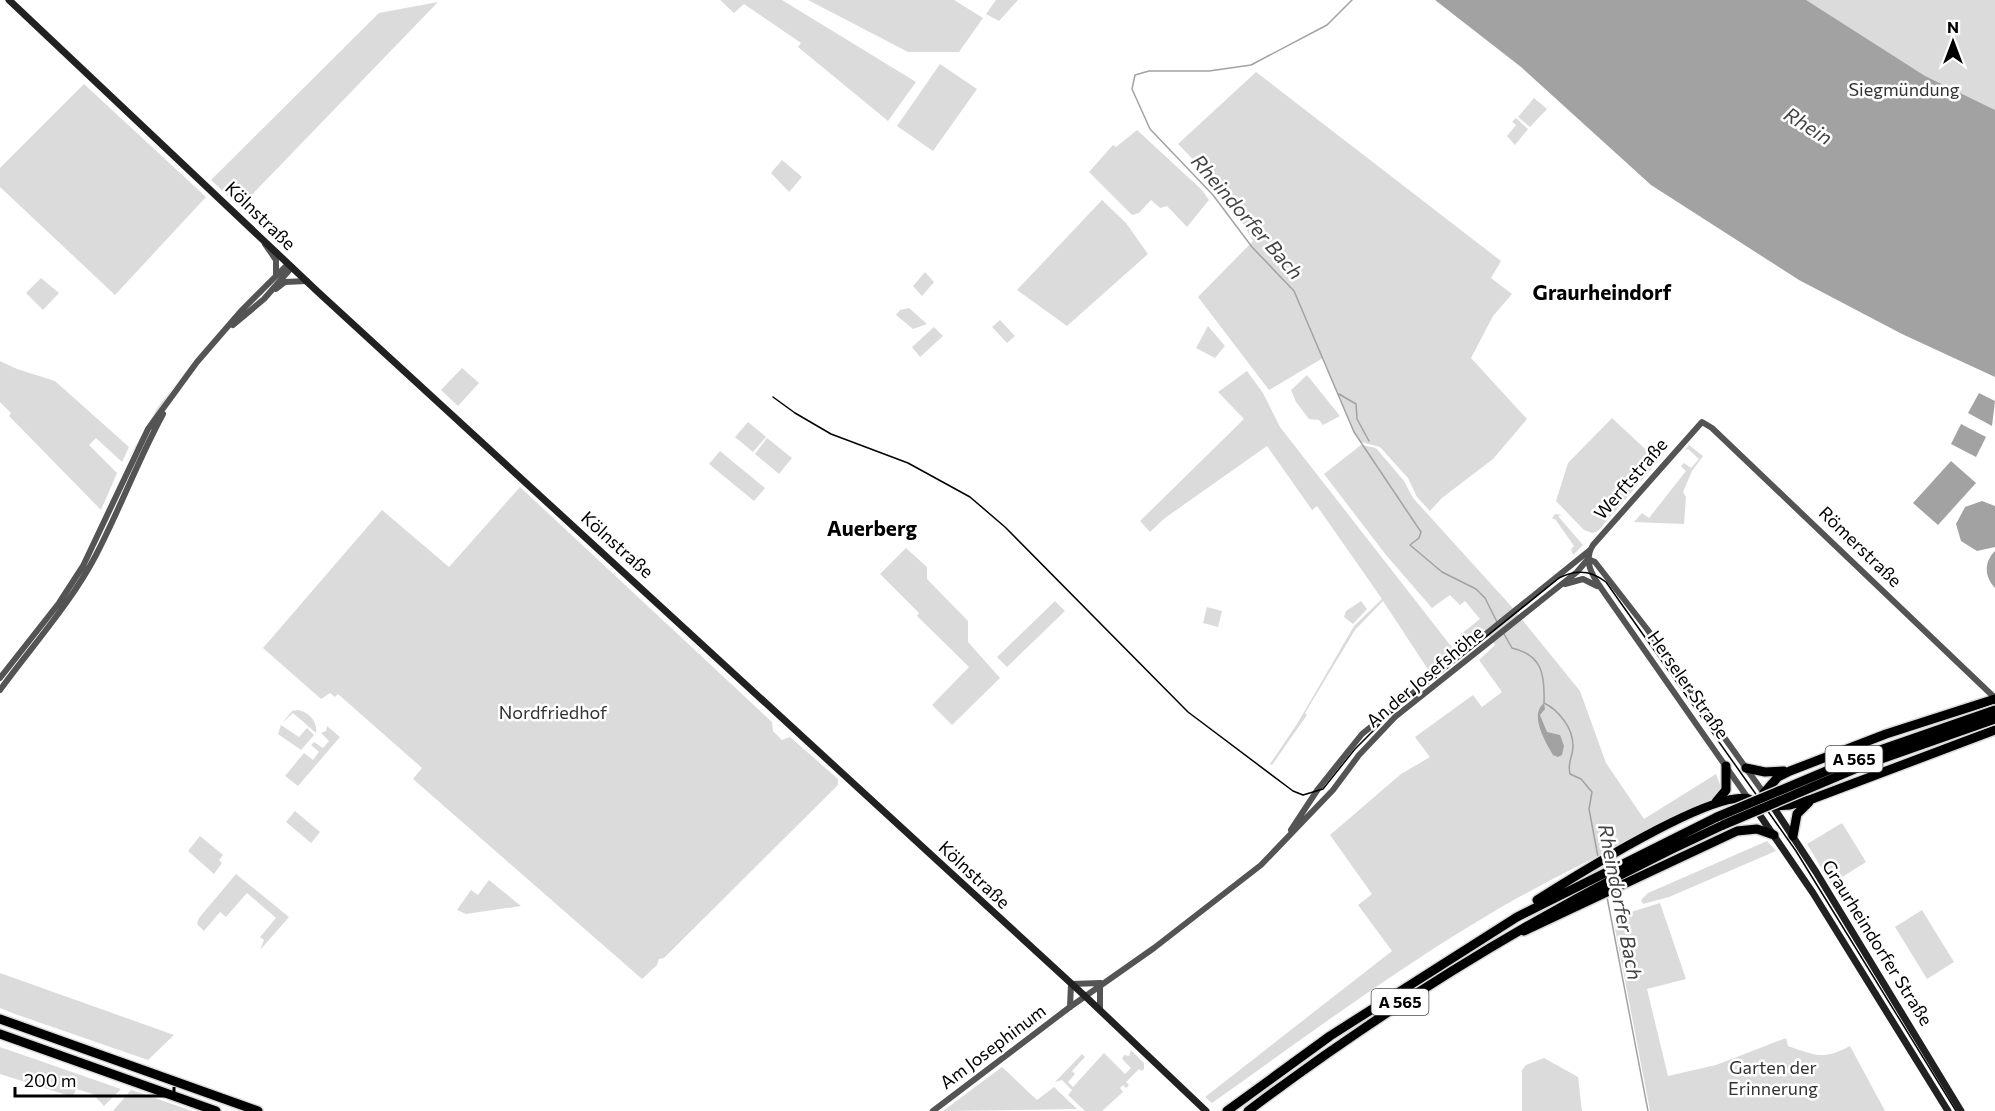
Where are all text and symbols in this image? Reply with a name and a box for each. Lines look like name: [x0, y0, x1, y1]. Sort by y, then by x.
north arrow: [1923, 12, 1983, 72]
text: N: [1947, 17, 1959, 36]
park label: Siegmündung: [1848, 78, 1960, 100]
water label: Rhein: [1780, 101, 1837, 149]
water label: Rheindorfer Bach: [1187, 149, 1309, 284]
street label: Kölnstraße: [221, 176, 301, 254]
district label: Graurheindorf: [1533, 279, 1672, 304]
street label: Werftstraße: [1589, 433, 1672, 524]
street label: Römerstraße: [1815, 501, 1907, 591]
street label: Kölnstraße: [577, 506, 658, 582]
district label: Auerberg: [827, 515, 918, 540]
street label: An der Josefshöhe: [1361, 621, 1487, 732]
street label: Herseler Straße: [1643, 626, 1734, 743]
park label: Nordfriedhof: [499, 701, 608, 723]
road number: A 565: [1826, 746, 1882, 772]
water label: Rheindorfer Bach: [1594, 822, 1648, 982]
street label: Kölnstraße: [934, 836, 1015, 913]
street label: Graurheindorfer Straße: [1818, 856, 1938, 1029]
road number: A 565: [1372, 989, 1428, 1015]
street label: Am Josephinum: [935, 999, 1050, 1093]
park label: Garten der Erinnerung: [1728, 1056, 1818, 1099]
scale bar: [15, 1060, 174, 1098]
text: 200 m: [24, 1069, 77, 1091]

